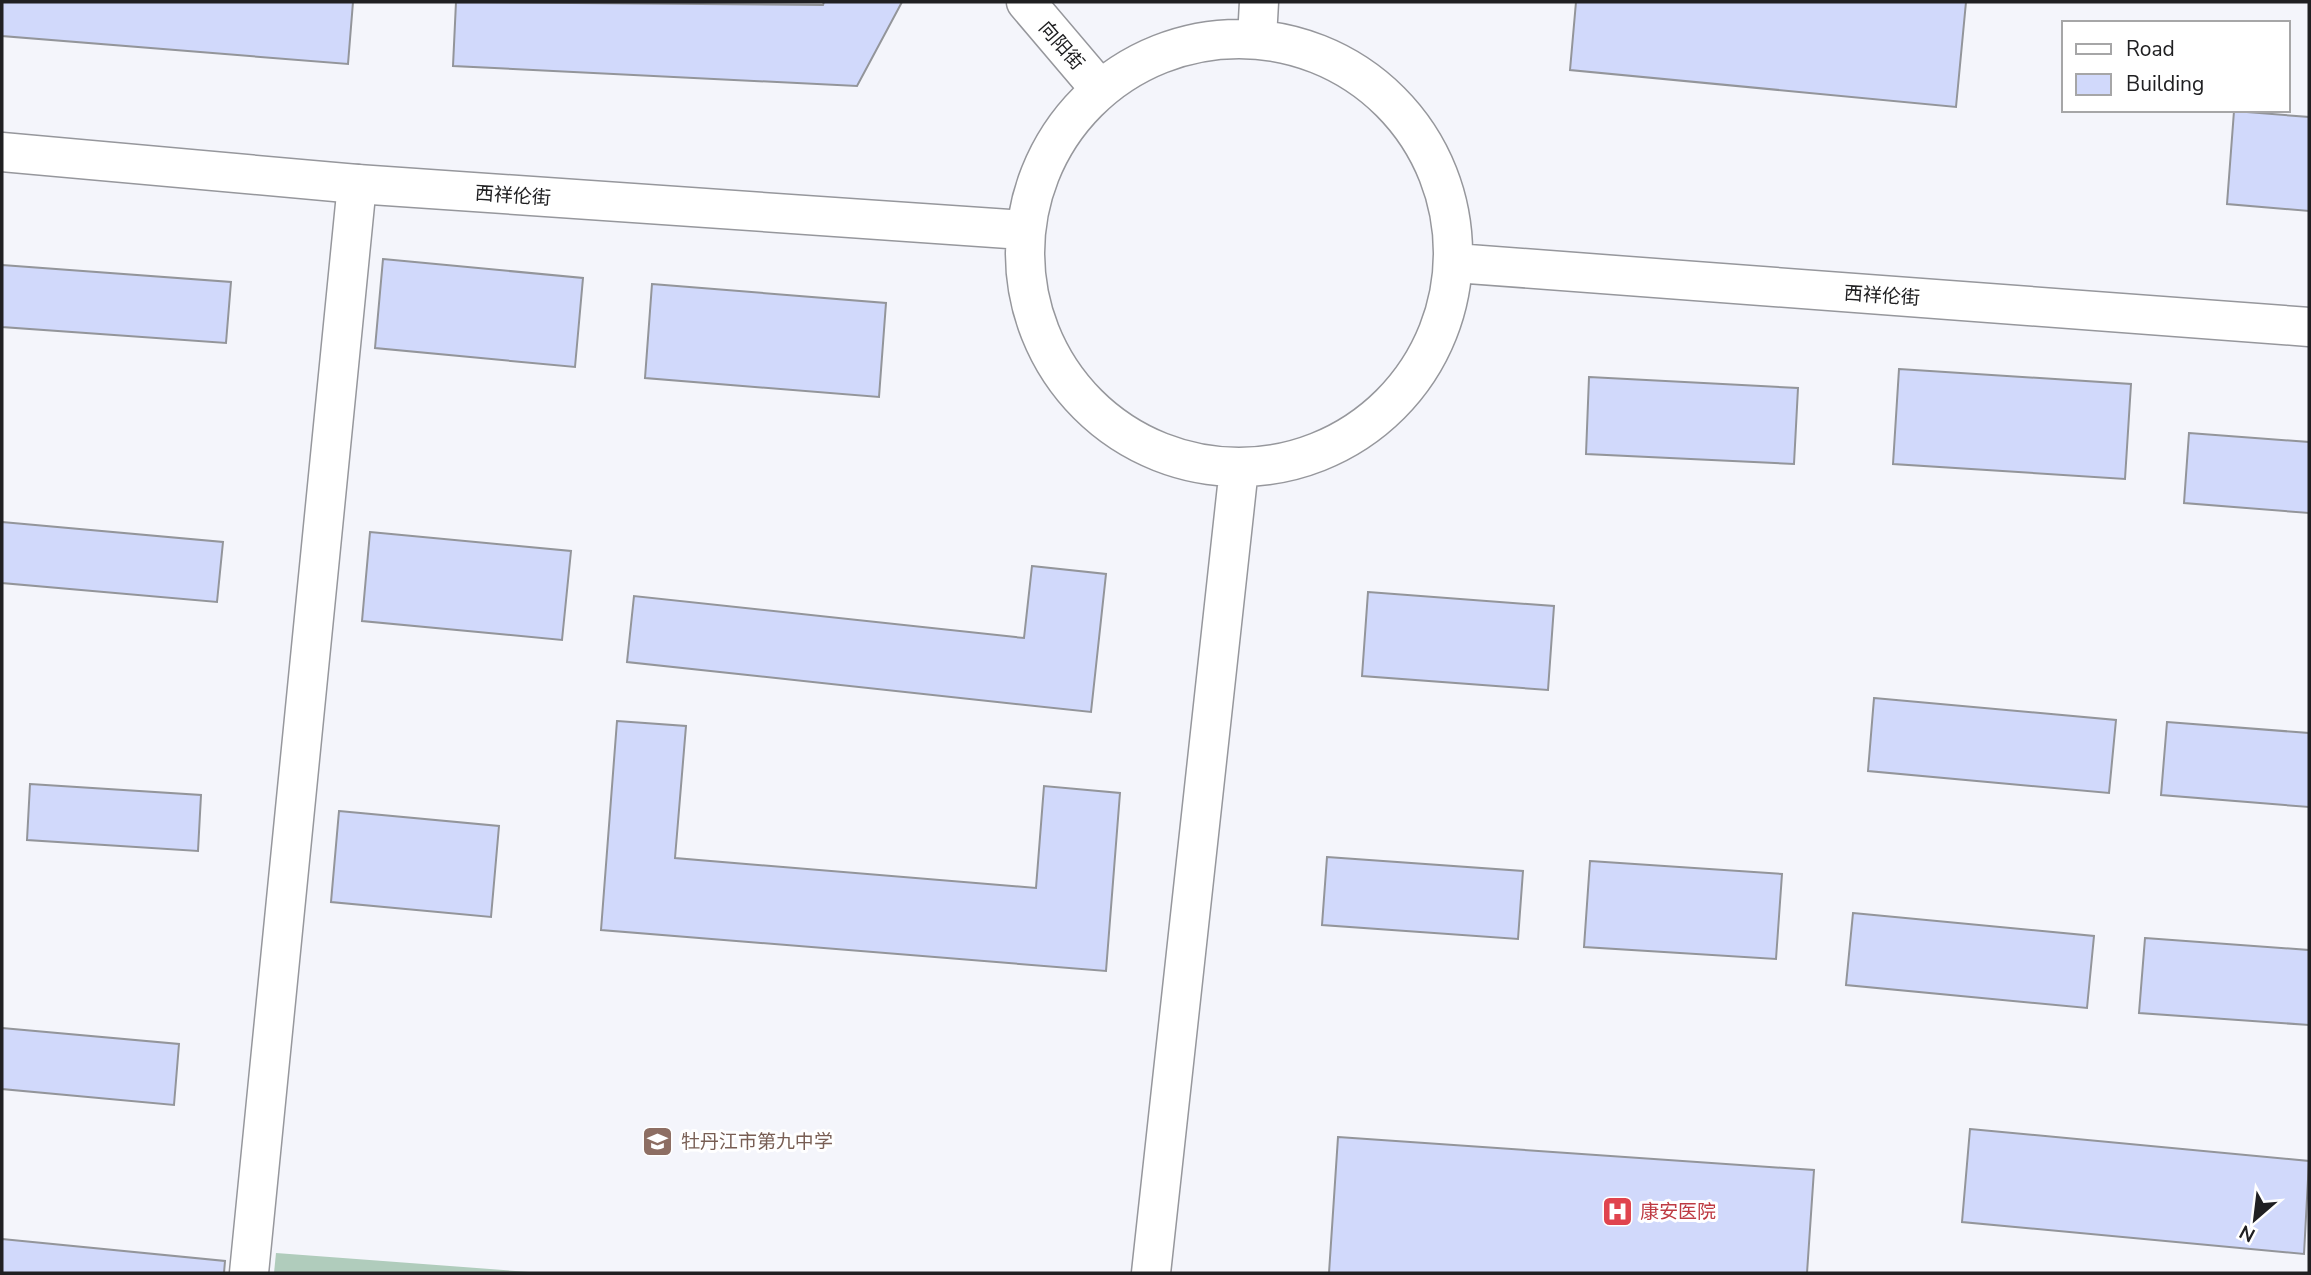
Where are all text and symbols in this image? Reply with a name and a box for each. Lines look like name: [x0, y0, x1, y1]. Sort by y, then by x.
street label: 向阳街: [1033, 16, 1090, 76]
legend: [2062, 21, 2290, 112]
text: Road: [2126, 35, 2175, 63]
text: Building: [2126, 70, 2204, 98]
street label: 西祥伦街: [474, 180, 552, 212]
street label: 西祥伦街: [1843, 280, 1921, 312]
school or university icon: 牡丹江市第九中学: [641, 1124, 675, 1158]
place label: 牡丹江市第九中学: [681, 1129, 833, 1155]
north arrow: [2220, 1184, 2290, 1254]
hospital icon: 康安医院: [1600, 1194, 1634, 1228]
place label: 康安医院: [1640, 1199, 1716, 1225]
text: N: [2235, 1218, 2260, 1248]

